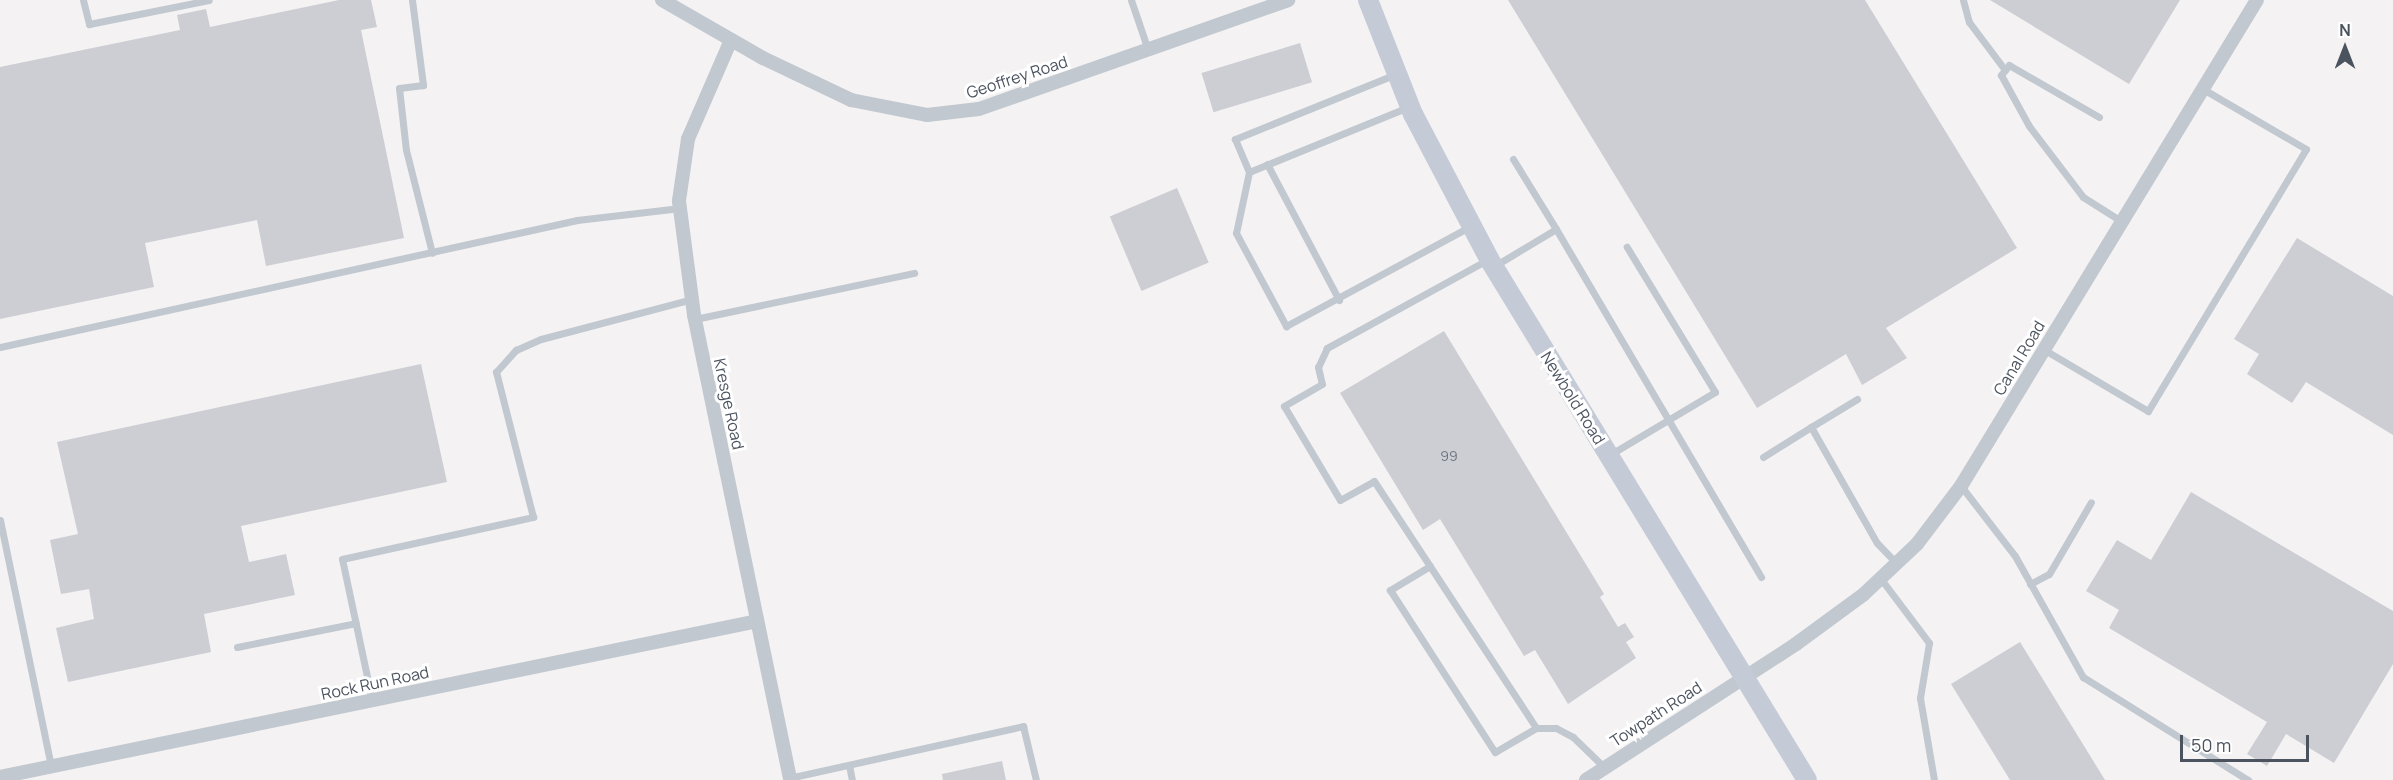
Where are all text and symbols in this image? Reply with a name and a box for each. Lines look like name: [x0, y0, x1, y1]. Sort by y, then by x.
north arrow: [2315, 18, 2375, 78]
text: N: [2339, 19, 2351, 41]
street label: Geoffrey Road: [964, 52, 1070, 102]
street label: Canal Road: [1989, 317, 2049, 399]
street label: Newbold Road: [1537, 348, 1609, 448]
street label: Kresge Road: [710, 357, 748, 451]
house number: 99: [1440, 448, 1458, 464]
street label: Rock Run Road: [319, 662, 431, 704]
street label: Towpath Road: [1607, 677, 1705, 751]
scale bar: [2183, 723, 2312, 761]
text: 50 m: [2191, 733, 2231, 757]

